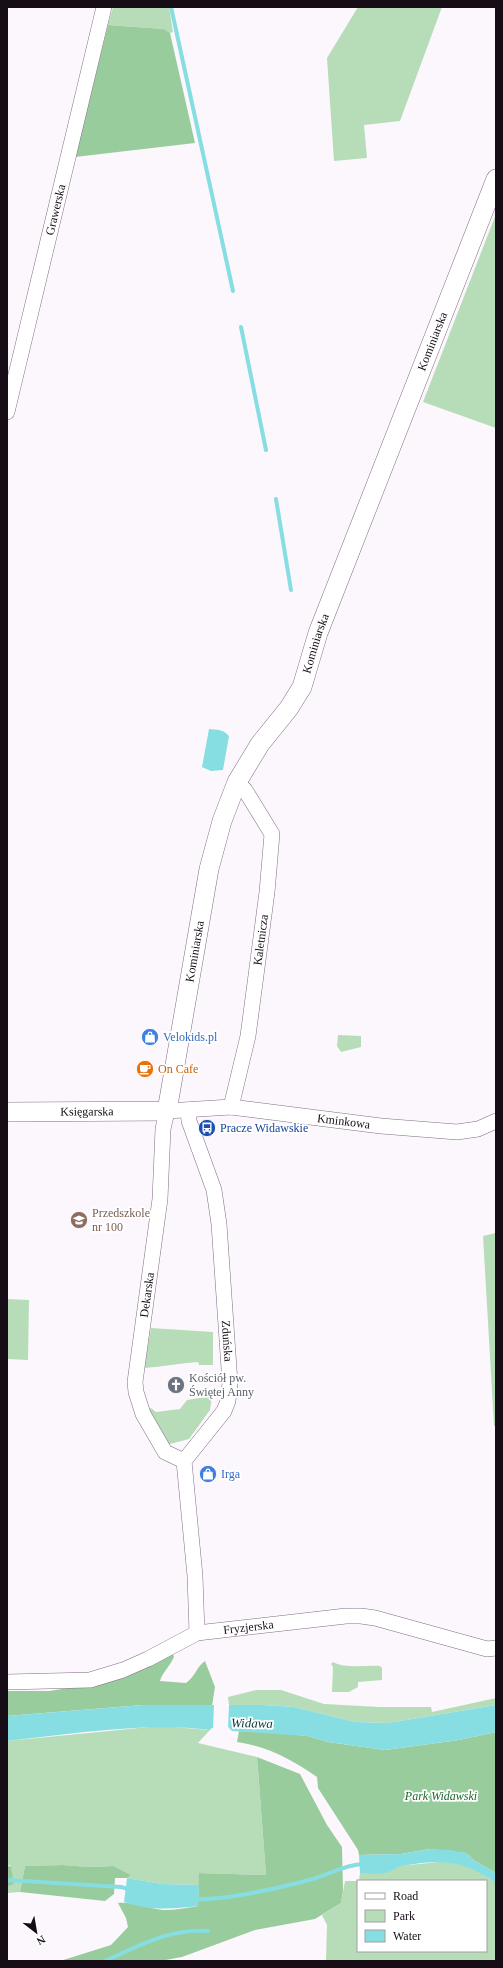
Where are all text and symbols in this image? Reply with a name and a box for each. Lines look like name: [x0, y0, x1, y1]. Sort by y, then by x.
street label: Grawerska: [43, 182, 68, 237]
street label: Kominiarska: [414, 309, 450, 373]
street label: Kominiarska: [299, 611, 332, 675]
street label: Kaletnicza: [250, 913, 271, 966]
street label: Kominiarska: [183, 919, 207, 983]
shop icon: Velokids.pl: [140, 1027, 160, 1047]
place label: Velokids.pl: [163, 1030, 218, 1044]
cafe icon: On Cafe: [135, 1059, 155, 1079]
place label: On Cafe: [158, 1062, 198, 1076]
street label: Księgarska: [60, 1104, 114, 1119]
street label: Kminkowa: [316, 1111, 372, 1132]
bus stop icon: Pracze Widawskie: [197, 1118, 217, 1138]
place label: Pracze Widawskie: [220, 1121, 308, 1135]
place label: Przedszkole nr 100: [92, 1206, 150, 1234]
school or university icon: Przedszkole nr 100: [69, 1210, 89, 1230]
street label: Dekarska: [137, 1271, 157, 1318]
street label: Zduńska: [219, 1320, 236, 1363]
place label: Kościół pw. Świętej Anny: [189, 1371, 254, 1399]
church icon: Kościół pw. Świętej Anny: [166, 1375, 186, 1395]
shop icon: Irga: [198, 1464, 218, 1484]
place label: Irga: [221, 1467, 241, 1481]
street label: Fryzjerska: [222, 1617, 275, 1637]
water label: Widawa: [231, 1715, 274, 1731]
park label: Park Widawski: [404, 1789, 477, 1803]
legend: [357, 1880, 487, 1952]
text: Road: [393, 1889, 418, 1903]
text: Park: [393, 1909, 415, 1923]
north arrow: [16, 1912, 56, 1952]
text: Water: [393, 1929, 421, 1943]
text: N: [35, 1933, 48, 1948]

